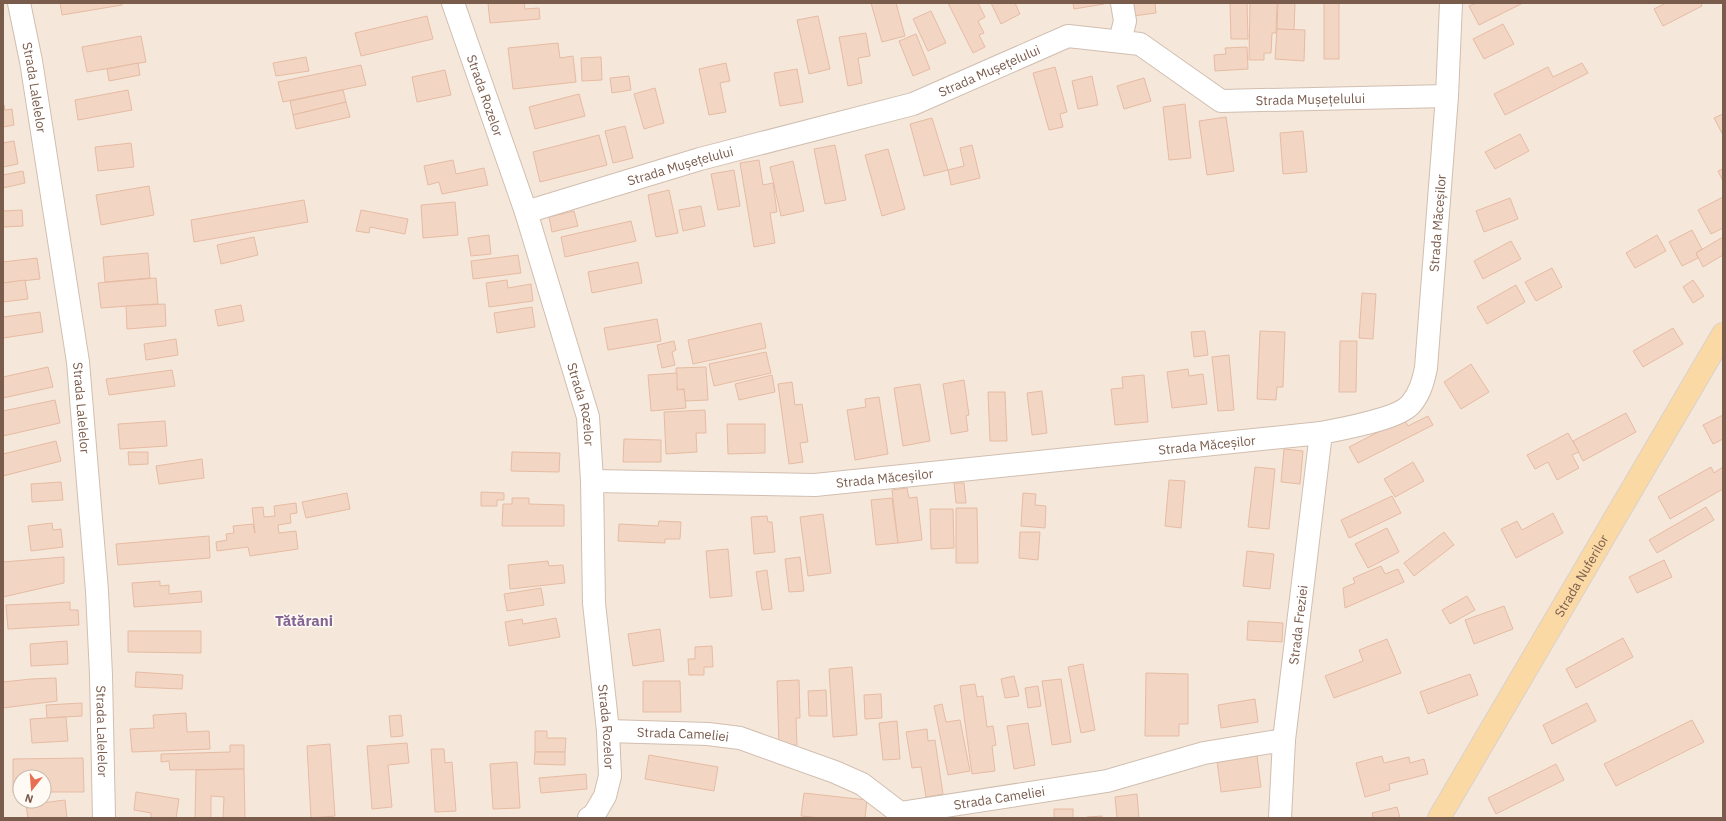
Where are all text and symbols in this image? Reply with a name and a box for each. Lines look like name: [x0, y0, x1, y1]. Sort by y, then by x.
street label: Strada Lalelelor: [19, 41, 51, 134]
street label: Strada Mușețelului: [936, 41, 1043, 100]
street label: Strada Rozelor: [463, 52, 507, 139]
street label: Strada Mușețelului: [1255, 89, 1365, 109]
street label: Strada Mușețelului: [625, 142, 735, 189]
street label: Strada Măceșilor: [1425, 174, 1449, 272]
street label: Strada Lalelelor: [70, 361, 94, 455]
street label: Strada Rozelor: [564, 361, 598, 447]
street label: Strada Măceșilor: [1157, 431, 1257, 458]
street label: Strada Măceșilor: [835, 464, 934, 491]
street label: Strada Nuferilor: [1550, 531, 1612, 620]
street label: Strada Freziei: [1285, 584, 1311, 666]
district label: Tătărani: [275, 611, 333, 630]
street label: Strada Rozelor: [594, 683, 618, 770]
street label: Strada Lalelelor: [93, 685, 112, 778]
street label: Strada Cameliei: [637, 723, 730, 745]
north arrow: [12, 769, 52, 809]
street label: Strada Cameliei: [952, 782, 1046, 813]
text: N: [23, 791, 35, 806]

